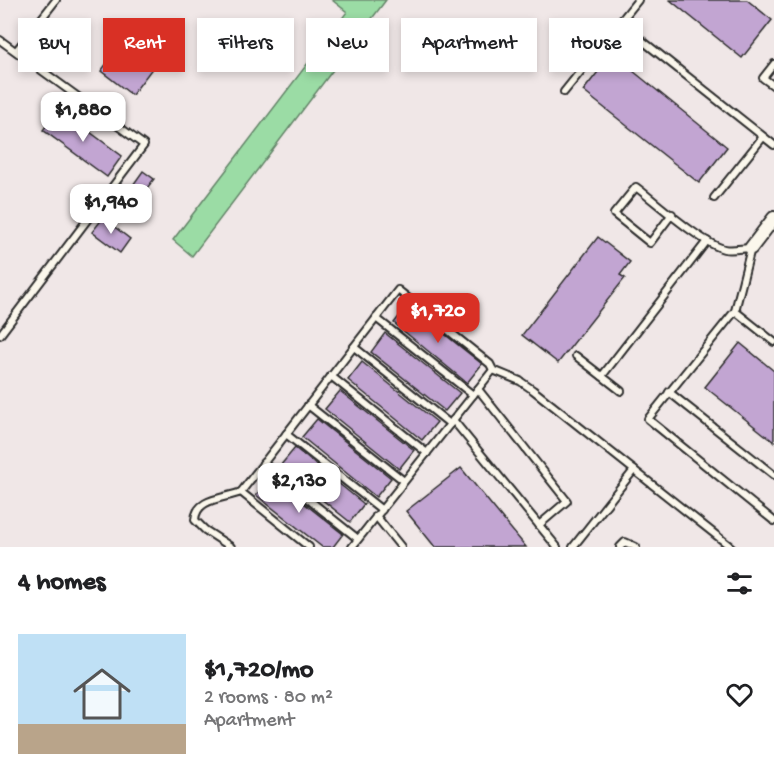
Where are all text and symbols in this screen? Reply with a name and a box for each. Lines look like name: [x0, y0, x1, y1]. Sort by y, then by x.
chip: Buy: [18, 18, 91, 72]
chip: Rent: [103, 18, 185, 72]
chip: Filters: [197, 18, 294, 72]
chip: New: [306, 18, 389, 72]
chip: Apartment: [401, 18, 537, 72]
chip: House: [549, 18, 643, 72]
pin: $1,880: [34, 92, 132, 143]
text: $1,880: [55, 100, 111, 123]
pin: $1,940: [62, 184, 160, 235]
text: $1,940: [84, 192, 138, 215]
pin: $1,720: [389, 293, 487, 344]
text: $1,720: [411, 301, 465, 324]
pin: $2,130: [250, 463, 348, 514]
text: $2,130: [272, 471, 326, 494]
icon: filters: [723, 567, 756, 600]
text: 4 homes: [18, 568, 105, 599]
text: $1,720/mo: [204, 656, 314, 687]
icon: home: [66, 658, 138, 730]
icon: heart: [723, 678, 756, 711]
text: 2 rooms · 80 m²: [204, 687, 333, 710]
text: Apartment: [204, 710, 294, 733]

